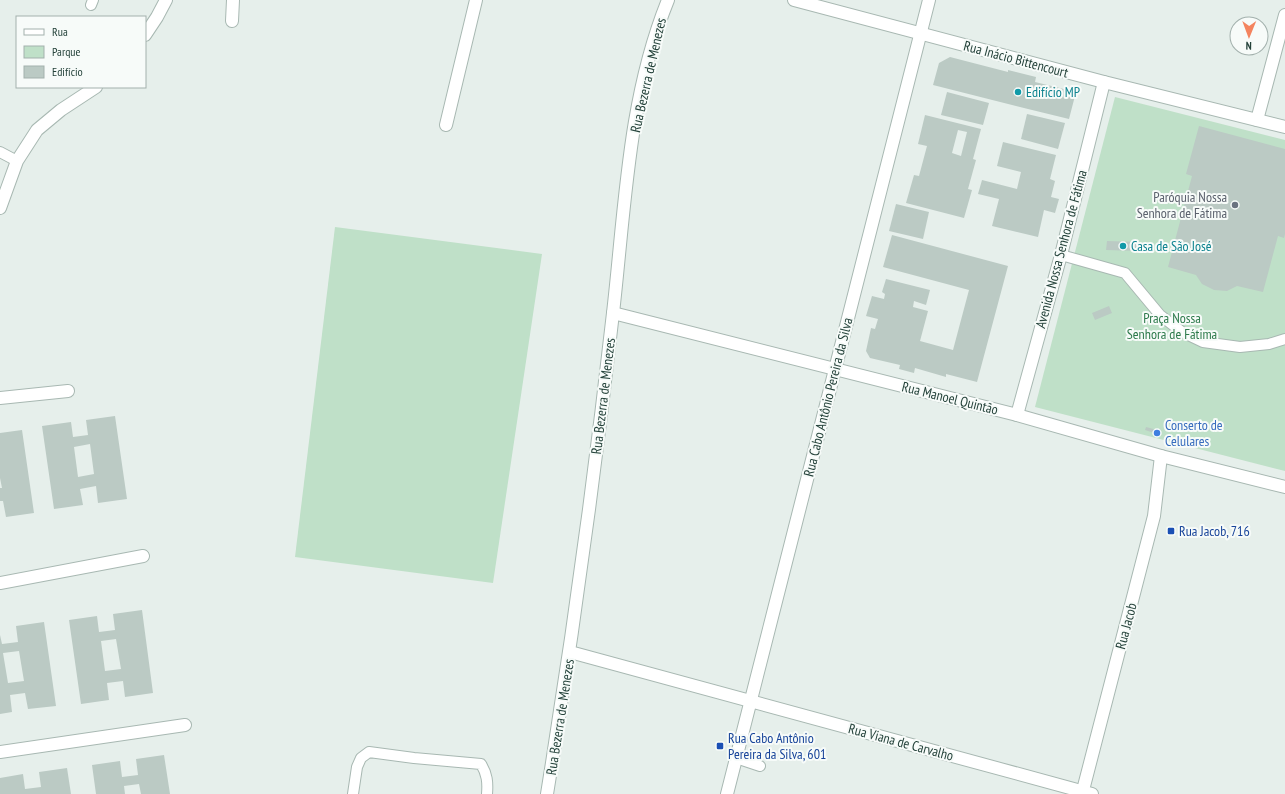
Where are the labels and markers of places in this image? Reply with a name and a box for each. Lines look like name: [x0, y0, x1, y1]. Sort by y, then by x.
place label: Edifício MP: [1026, 83, 1080, 101]
marker: Edifício MP: [1013, 87, 1023, 97]
place label: Paróquia Nossa Senhora de Fátima: [1137, 188, 1227, 222]
marker: Paróquia Nossa Senhora de Fátima: [1230, 200, 1240, 210]
place label: Casa de São José: [1131, 237, 1212, 255]
marker: Casa de São José: [1118, 241, 1128, 251]
place label: Conserto de Celulares: [1165, 416, 1223, 450]
marker: Conserto de Celulares: [1152, 428, 1162, 438]
place label: Rua Jacob, 716: [1179, 522, 1250, 540]
marker: Rua Jacob, 716: [1166, 526, 1176, 536]
place label: Rua Cabo Antônio Pereira da Silva, 601: [728, 729, 826, 763]
marker: Rua Cabo Antônio Pereira da Silva, 601: [715, 741, 725, 751]

